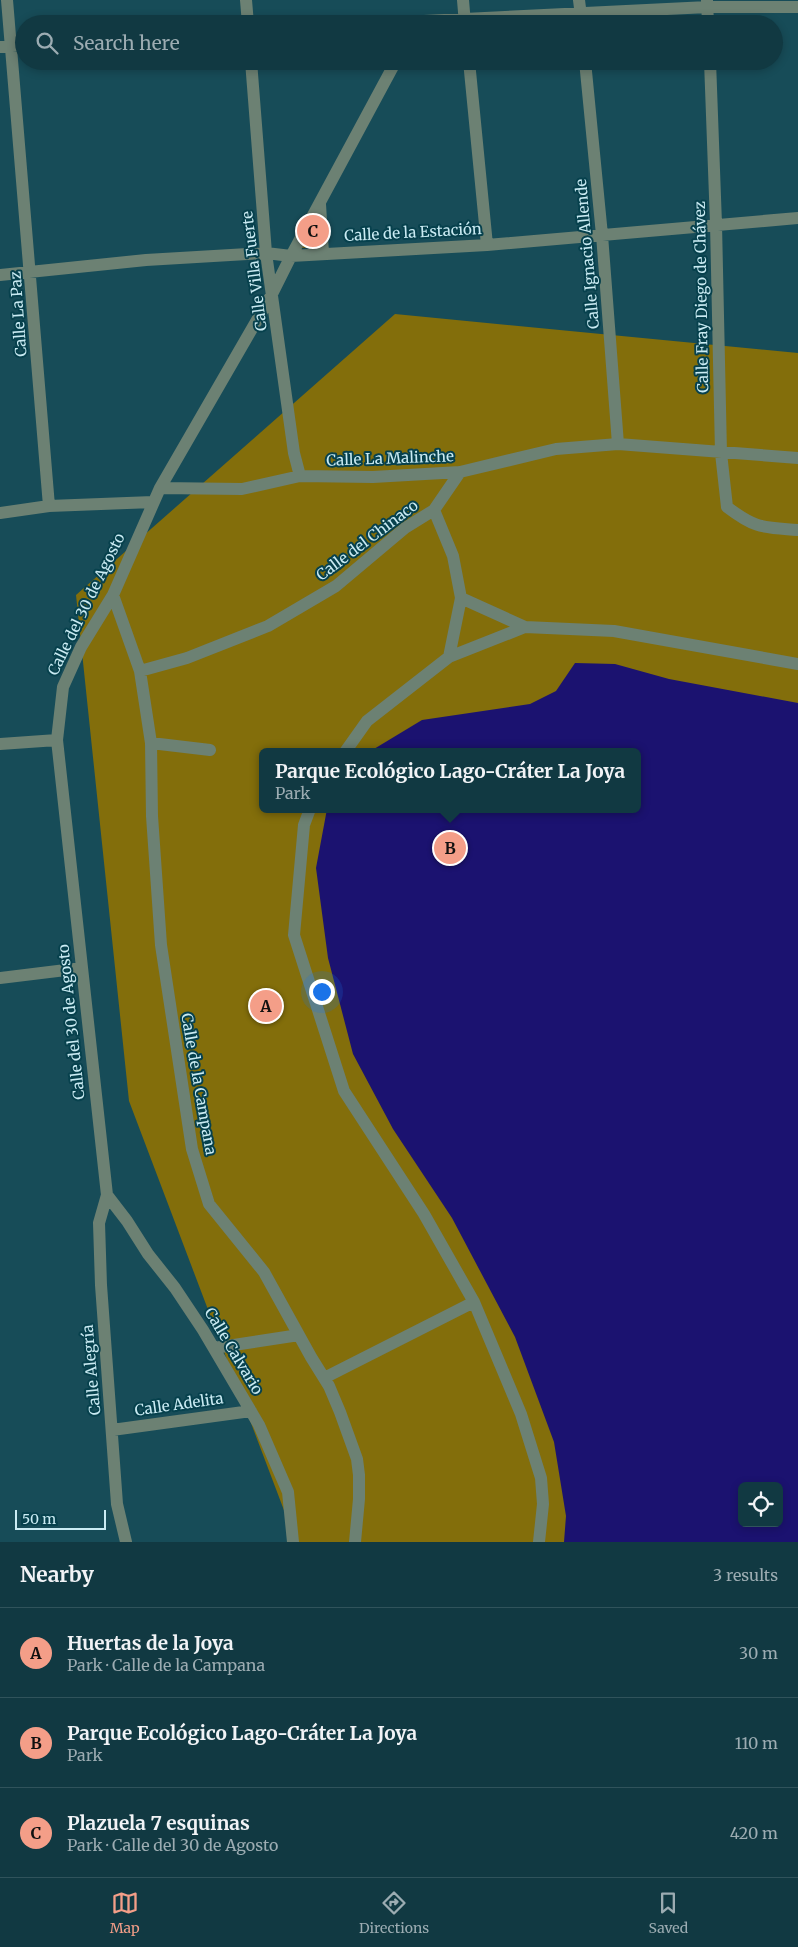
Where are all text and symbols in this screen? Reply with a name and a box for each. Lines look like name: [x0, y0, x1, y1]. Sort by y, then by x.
search box: [15, 15, 783, 70]
icon: search: [33, 29, 61, 57]
text: Search here: [73, 31, 180, 55]
street label: Calle Ignacio Allende: [571, 178, 603, 330]
street label: Calle Fray Diego de Chávez: [690, 201, 712, 393]
street label: Calle Villa Fuerte: [237, 210, 271, 332]
pin: C: [297, 212, 329, 250]
street label: Calle de la Estación: [344, 219, 482, 245]
street label: Calle La Paz: [6, 271, 30, 357]
street label: Calle La Malinche: [326, 446, 454, 470]
street label: Calle del Chinaco: [312, 495, 422, 584]
street label: Calle del 30 de Agosto: [43, 530, 129, 678]
popup: [259, 748, 641, 813]
text: Parque Ecológico Lago-Cráter La Joya: [275, 759, 625, 783]
text: Park: [275, 783, 311, 803]
pin: B: [434, 829, 466, 867]
street label: Calle del 30 de Agosto: [53, 943, 89, 1101]
your location: [309, 979, 335, 1005]
pin: A: [250, 987, 282, 1025]
street label: Calle de la Campana: [177, 1012, 221, 1156]
street label: Calle Calvario: [201, 1304, 267, 1398]
street label: Calle Alegría: [78, 1324, 104, 1416]
street label: Calle Adelita: [133, 1388, 225, 1420]
map controls: [738, 1482, 783, 1527]
button: locate: [738, 1482, 783, 1527]
scale bar: [15, 1507, 106, 1530]
text: 50 m: [22, 1510, 56, 1528]
text: Nearby: [20, 1561, 94, 1588]
text: 3 results: [713, 1565, 778, 1585]
text: Huertas de la Joya: [67, 1631, 234, 1655]
text: A: [30, 1643, 42, 1663]
text: 30 m: [739, 1643, 778, 1663]
text: Park · Calle de la Campana: [67, 1655, 265, 1675]
text: Parque Ecológico Lago-Cráter La Joya: [67, 1721, 417, 1745]
text: B: [30, 1733, 42, 1753]
text: 110 m: [735, 1733, 778, 1753]
text: Park: [67, 1745, 103, 1765]
text: Plazuela 7 esquinas: [67, 1811, 250, 1835]
text: C: [31, 1823, 41, 1843]
text: 420 m: [730, 1823, 778, 1843]
text: Park · Calle del 30 de Agosto: [67, 1835, 278, 1855]
tab: Map: [110, 1889, 140, 1937]
tab: Directions: [359, 1889, 429, 1937]
tab: Saved: [649, 1889, 688, 1937]

